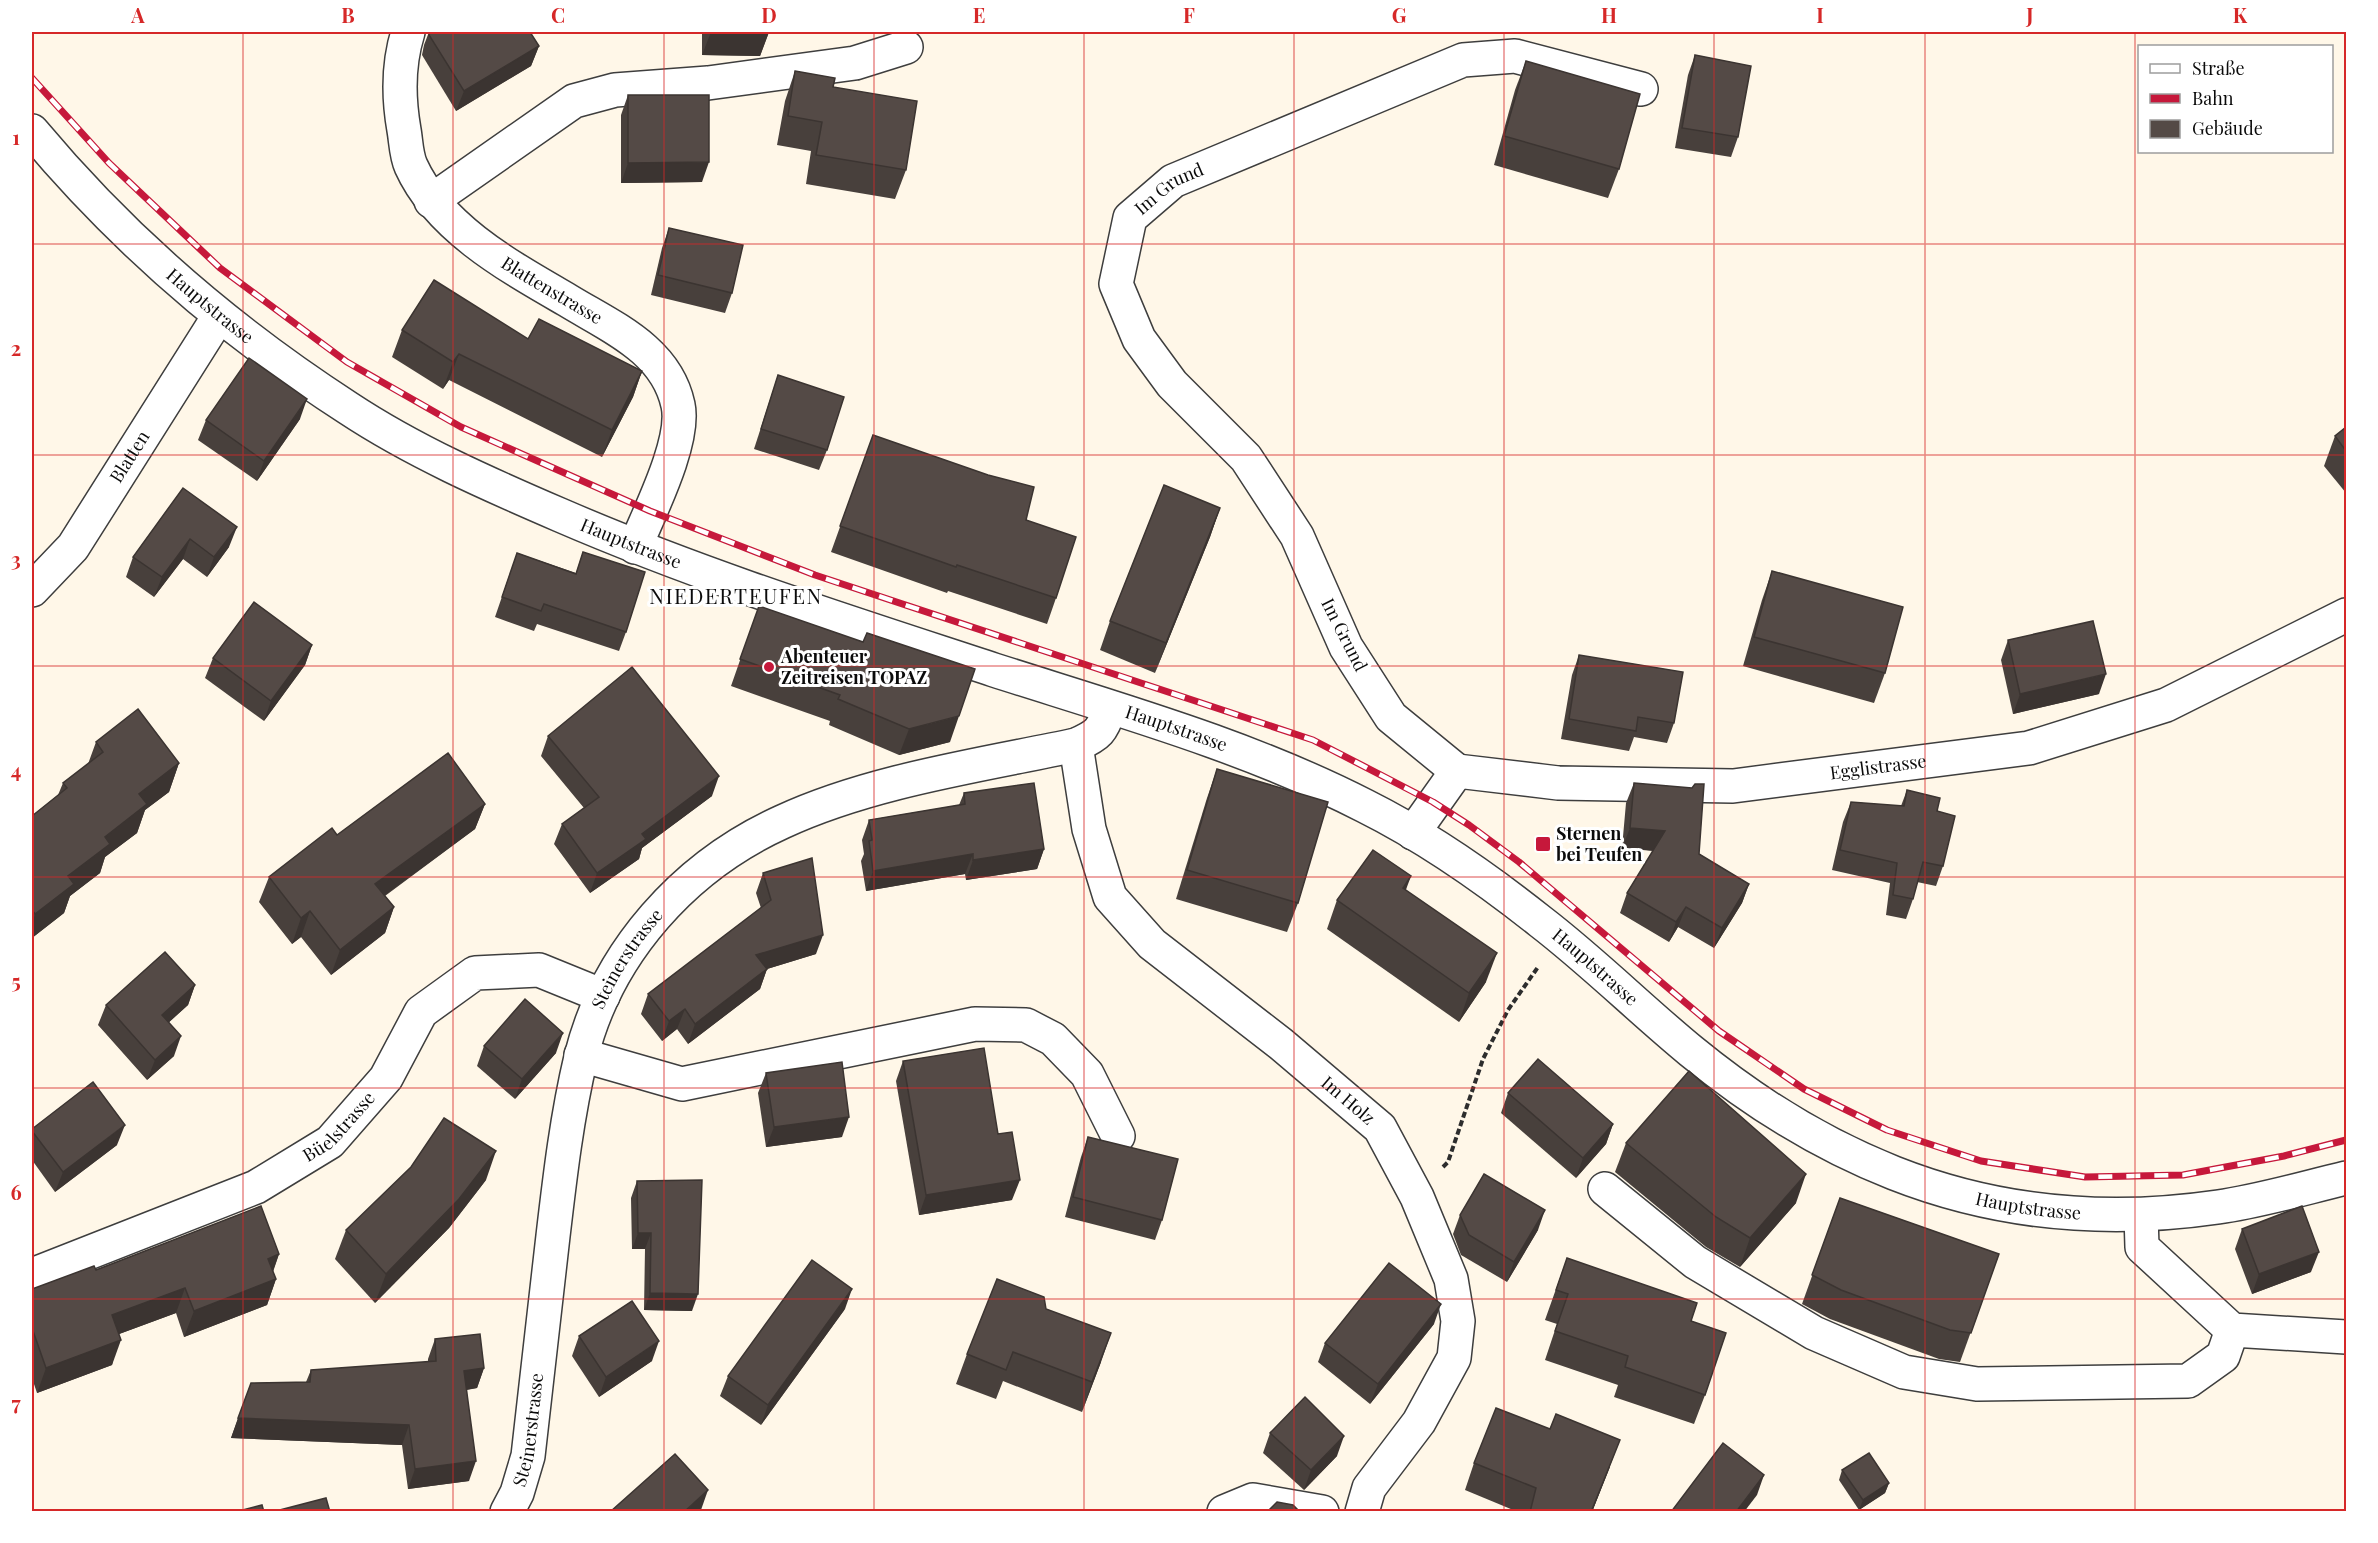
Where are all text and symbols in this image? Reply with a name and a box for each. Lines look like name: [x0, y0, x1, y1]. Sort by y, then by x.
text: A: [130, 1, 145, 28]
text: B: [341, 1, 355, 28]
text: C: [551, 1, 565, 28]
text: D: [761, 1, 777, 28]
text: E: [973, 1, 985, 28]
text: F: [1183, 1, 1195, 28]
text: G: [1392, 1, 1407, 28]
text: H: [1601, 1, 1617, 28]
text: I: [1816, 1, 1824, 28]
text: J: [2025, 1, 2034, 28]
text: K: [2233, 1, 2248, 28]
legend: [2138, 45, 2333, 153]
text: Straße: [2192, 56, 2245, 80]
text: Bahn: [2192, 86, 2234, 110]
text: Gebäude: [2192, 116, 2263, 140]
text: 1: [12, 123, 20, 150]
street label: Im Grund: [1129, 156, 1207, 220]
street label: Blattenstrasse: [497, 251, 607, 329]
street label: Hauptstrasse: [162, 262, 259, 349]
text: 2: [11, 334, 21, 361]
street label: Blatten: [104, 426, 155, 487]
street label: Hauptstrasse: [577, 512, 685, 574]
text: 3: [11, 545, 21, 572]
district label: NIEDERTEUFEN: [649, 581, 823, 609]
street label: Im Grund: [1316, 594, 1374, 676]
place label: Abenteuer Zeitreisen TOPAZ: [780, 644, 928, 689]
marker: Abenteuer Zeitreisen TOPAZ: [762, 660, 776, 674]
street label: Hauptstrasse: [1122, 699, 1231, 756]
street label: Egglistrasse: [1828, 748, 1928, 784]
text: 4: [11, 756, 21, 783]
place label: Sternen bei Teufen: [1556, 821, 1642, 866]
marker: Sternen bei Teufen: [1534, 835, 1552, 853]
street label: Steinerstrasse: [585, 903, 668, 1012]
street label: Hauptstrasse: [1548, 923, 1644, 1011]
text: 5: [11, 967, 21, 994]
street label: Im Holz: [1317, 1070, 1380, 1130]
street label: Büelstrasse: [298, 1086, 380, 1167]
text: 6: [10, 1178, 22, 1205]
street label: Hauptstrasse: [1973, 1186, 2082, 1224]
street label: Steinerstrasse: [507, 1372, 548, 1489]
text: 7: [11, 1389, 21, 1416]

